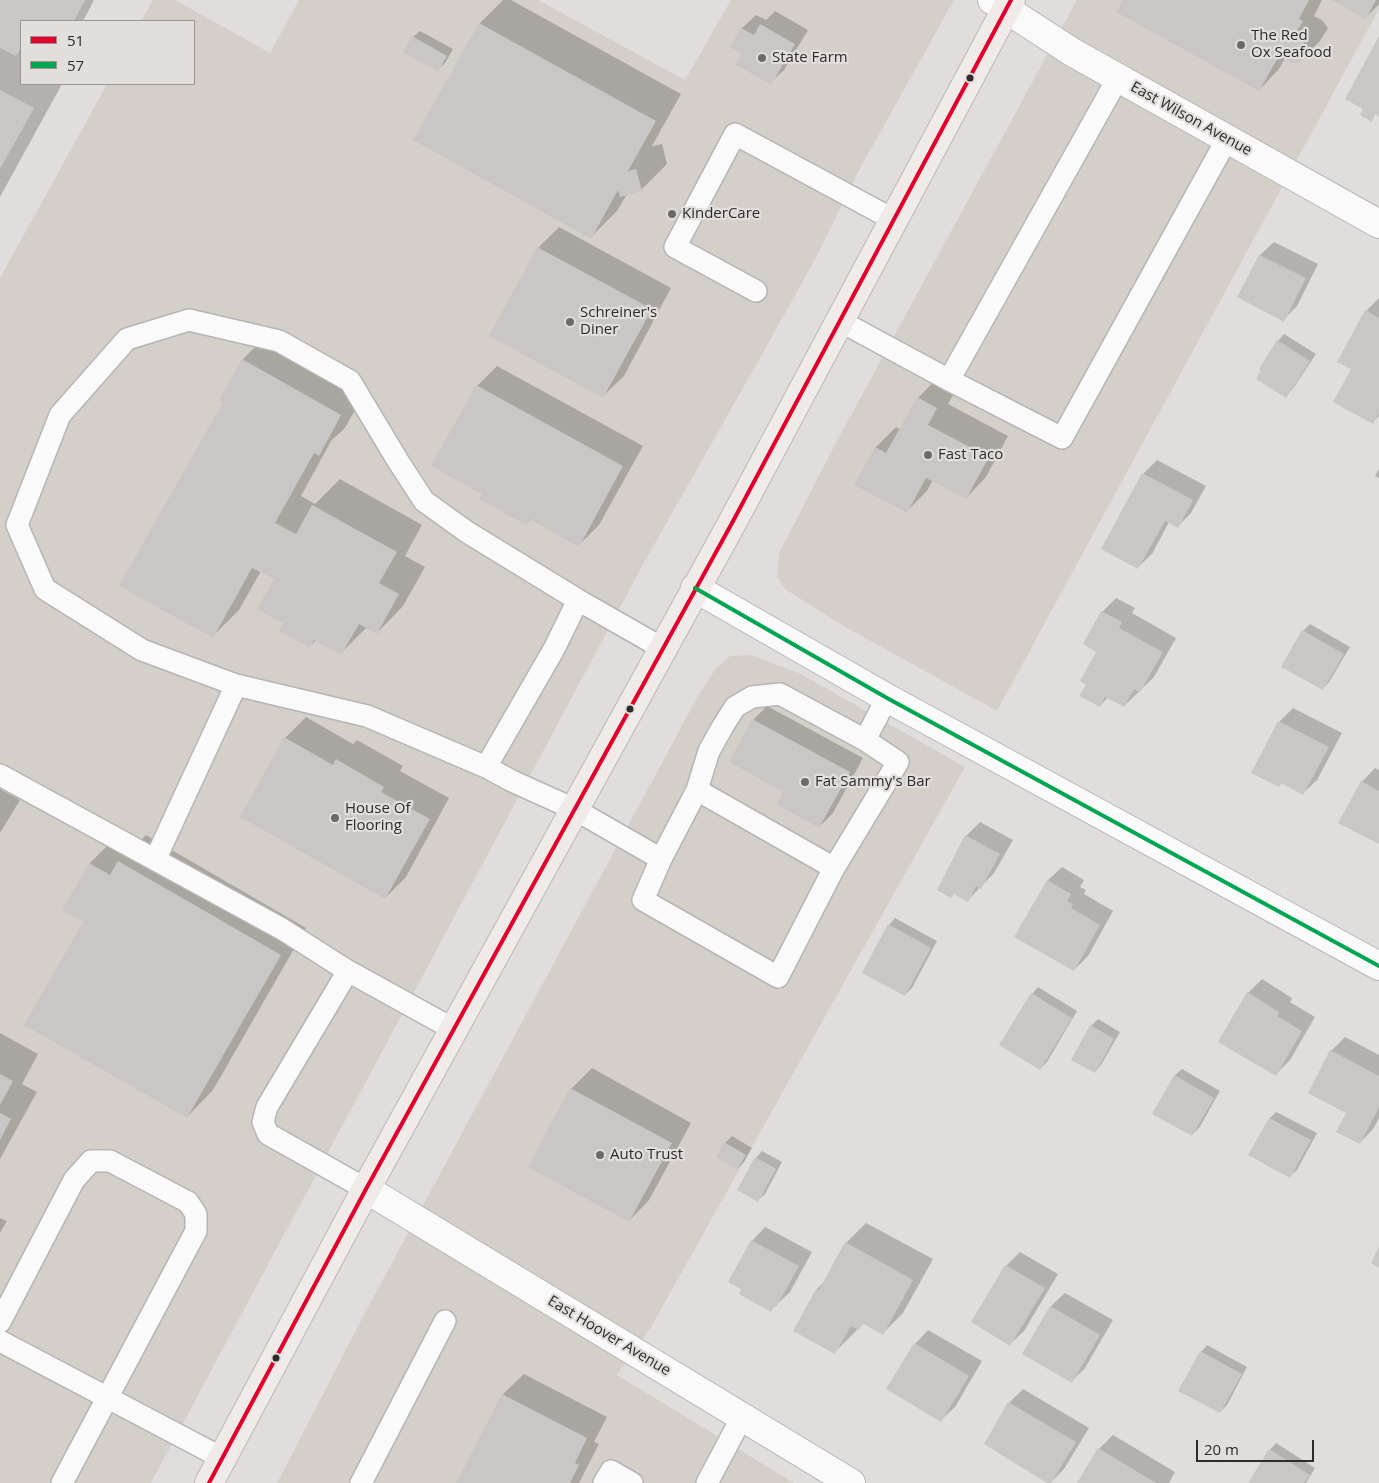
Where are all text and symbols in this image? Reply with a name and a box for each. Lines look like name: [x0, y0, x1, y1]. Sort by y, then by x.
legend: [20, 20, 195, 85]
place label: The Red Ox Seafood: [1251, 27, 1332, 62]
text: 51: [67, 30, 84, 50]
marker: The Red Ox Seafood: [1235, 39, 1247, 51]
place label: State Farm: [772, 49, 848, 67]
marker: State Farm: [756, 52, 768, 64]
text: 57: [67, 55, 84, 75]
unlabelled marker: [965, 73, 975, 83]
street label: East Wilson Avenue: [1127, 78, 1255, 160]
place label: KinderCare: [682, 205, 760, 223]
marker: KinderCare: [666, 208, 678, 220]
place label: Schreiner's Diner: [580, 304, 657, 339]
marker: Schreiner's Diner: [564, 316, 576, 328]
place label: Fast Taco: [938, 446, 1003, 464]
marker: Fast Taco: [922, 449, 934, 461]
unlabelled marker: [625, 704, 635, 714]
place label: Fat Sammy's Bar: [815, 773, 931, 791]
marker: Fat Sammy's Bar: [799, 776, 811, 788]
place label: House Of Flooring: [345, 800, 410, 835]
marker: House Of Flooring: [329, 812, 341, 824]
place label: Auto Trust: [610, 1146, 683, 1164]
marker: Auto Trust: [594, 1149, 606, 1161]
street label: East Hoover Avenue: [544, 1292, 674, 1380]
unlabelled marker: [271, 1353, 281, 1363]
scale bar: [1199, 1430, 1316, 1462]
text: 20 m: [1204, 1439, 1239, 1459]

